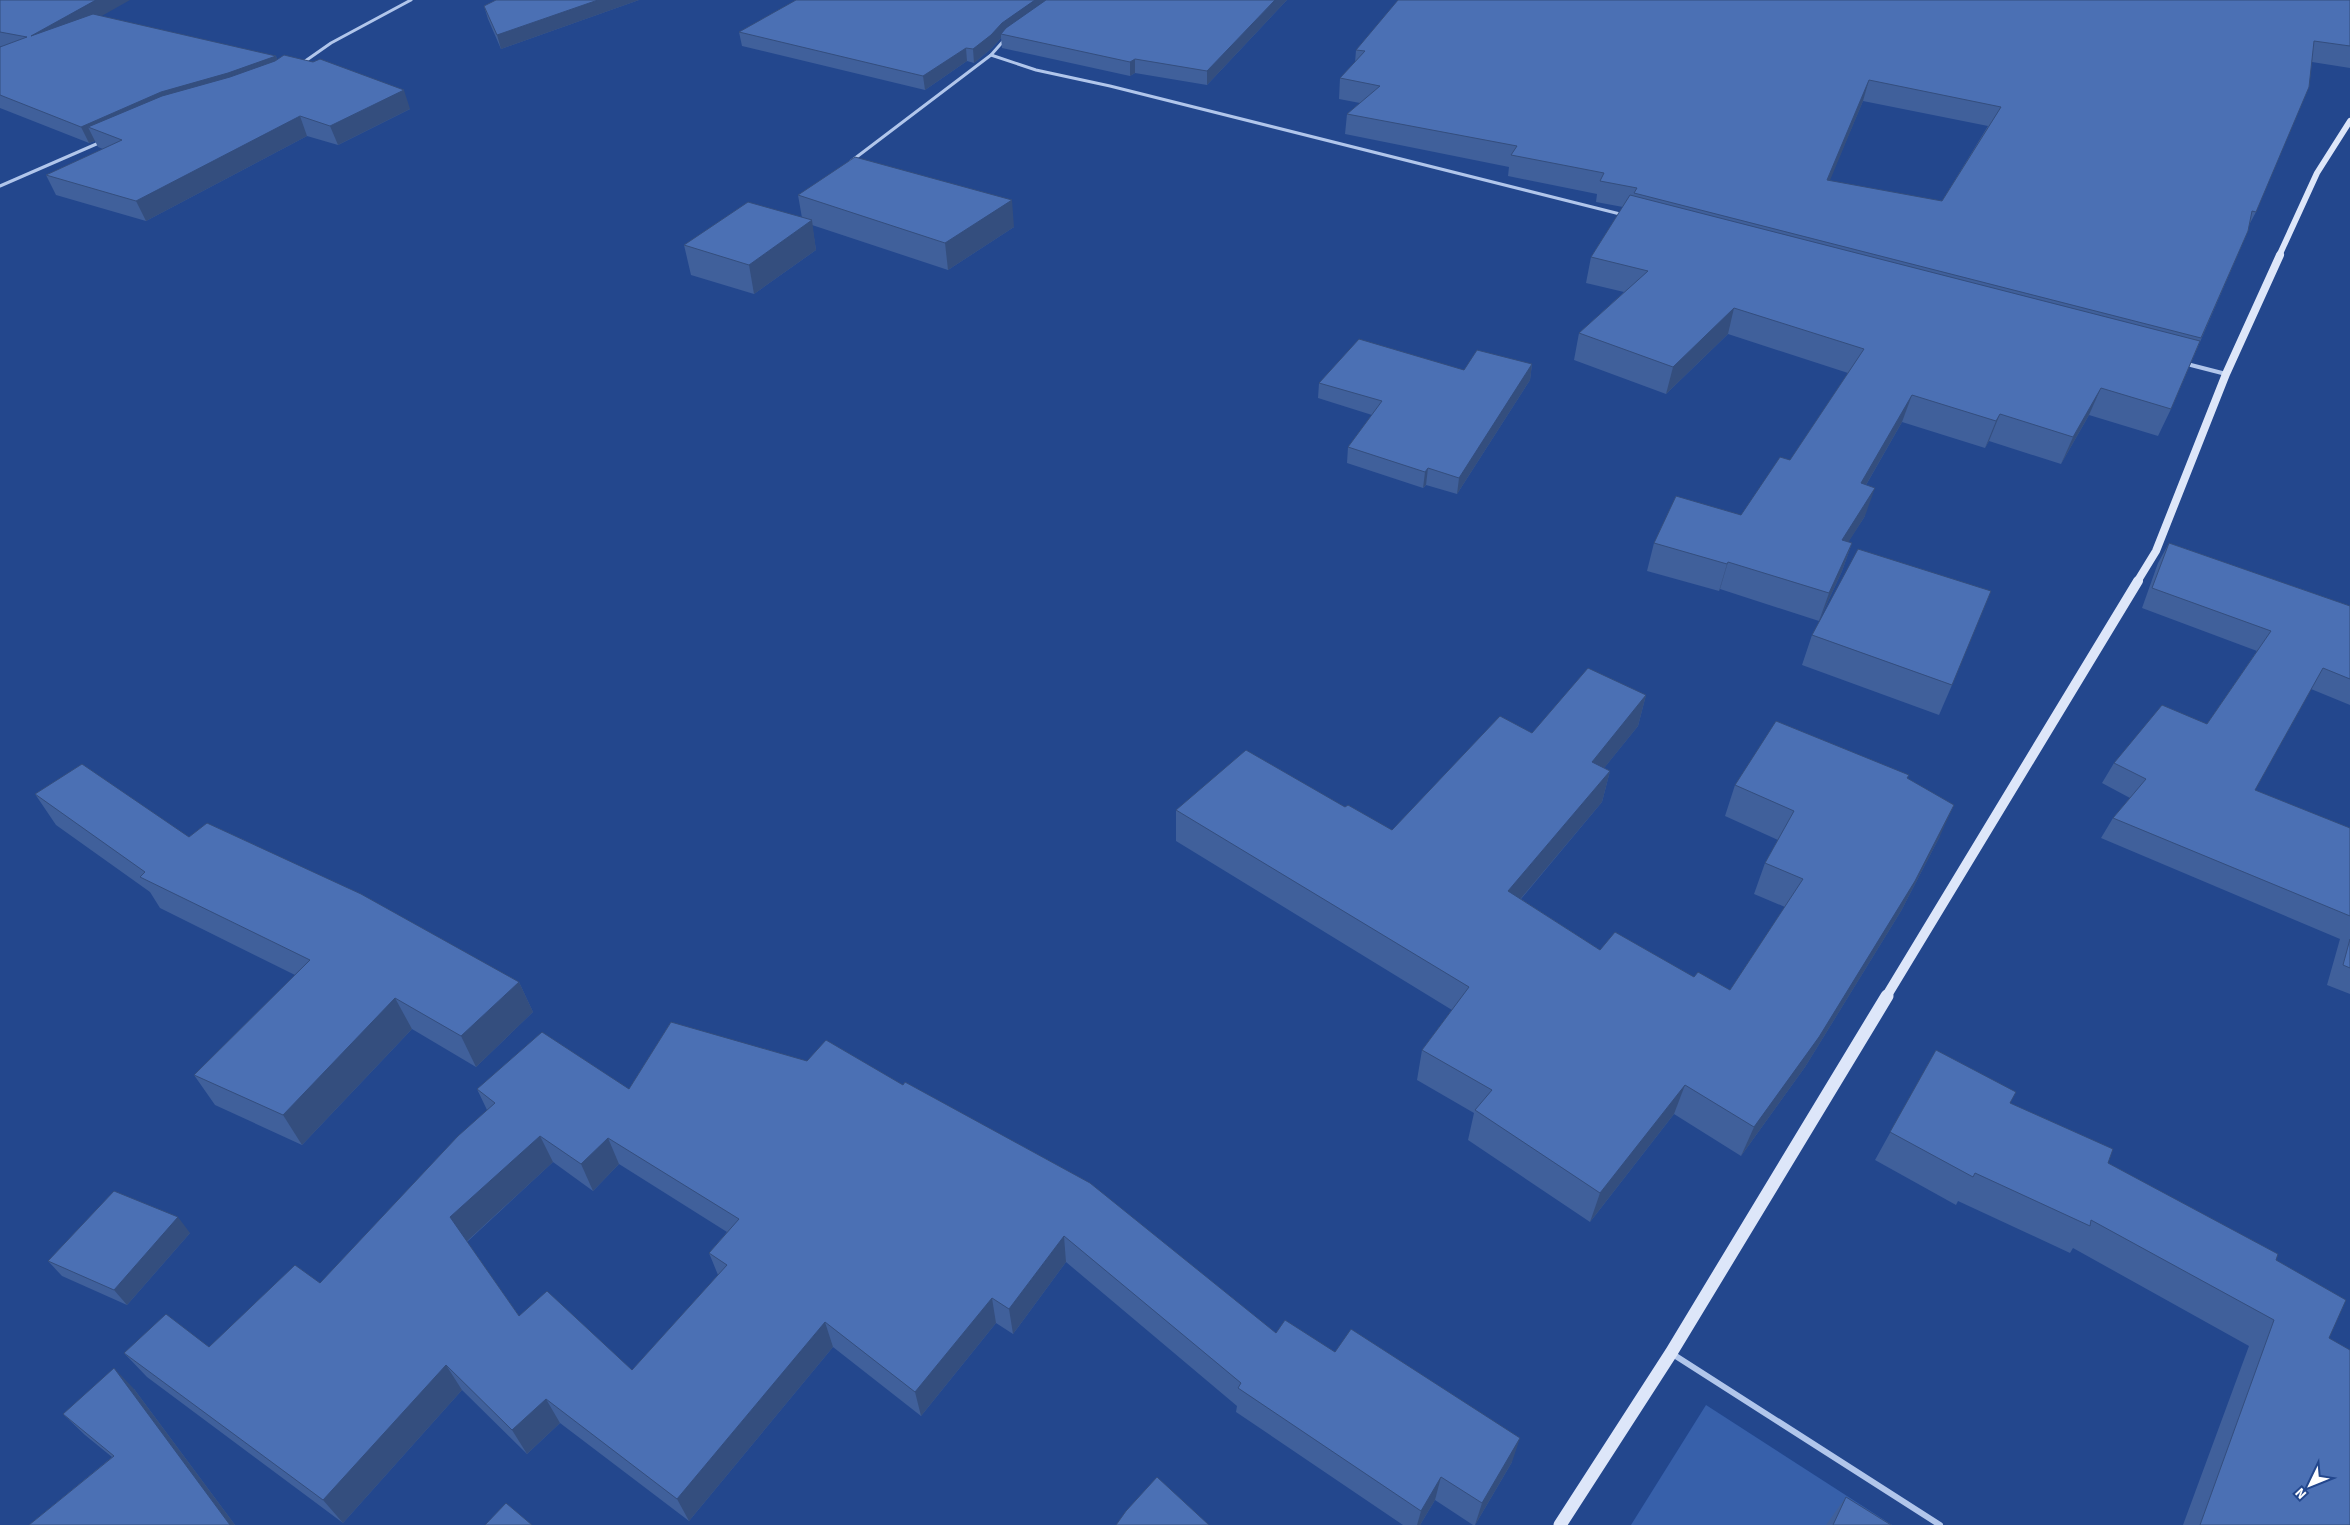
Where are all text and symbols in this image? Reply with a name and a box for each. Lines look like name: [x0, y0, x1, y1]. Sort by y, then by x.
north arrow: [2285, 1460, 2335, 1510]
text: N: [2291, 1483, 2312, 1503]

